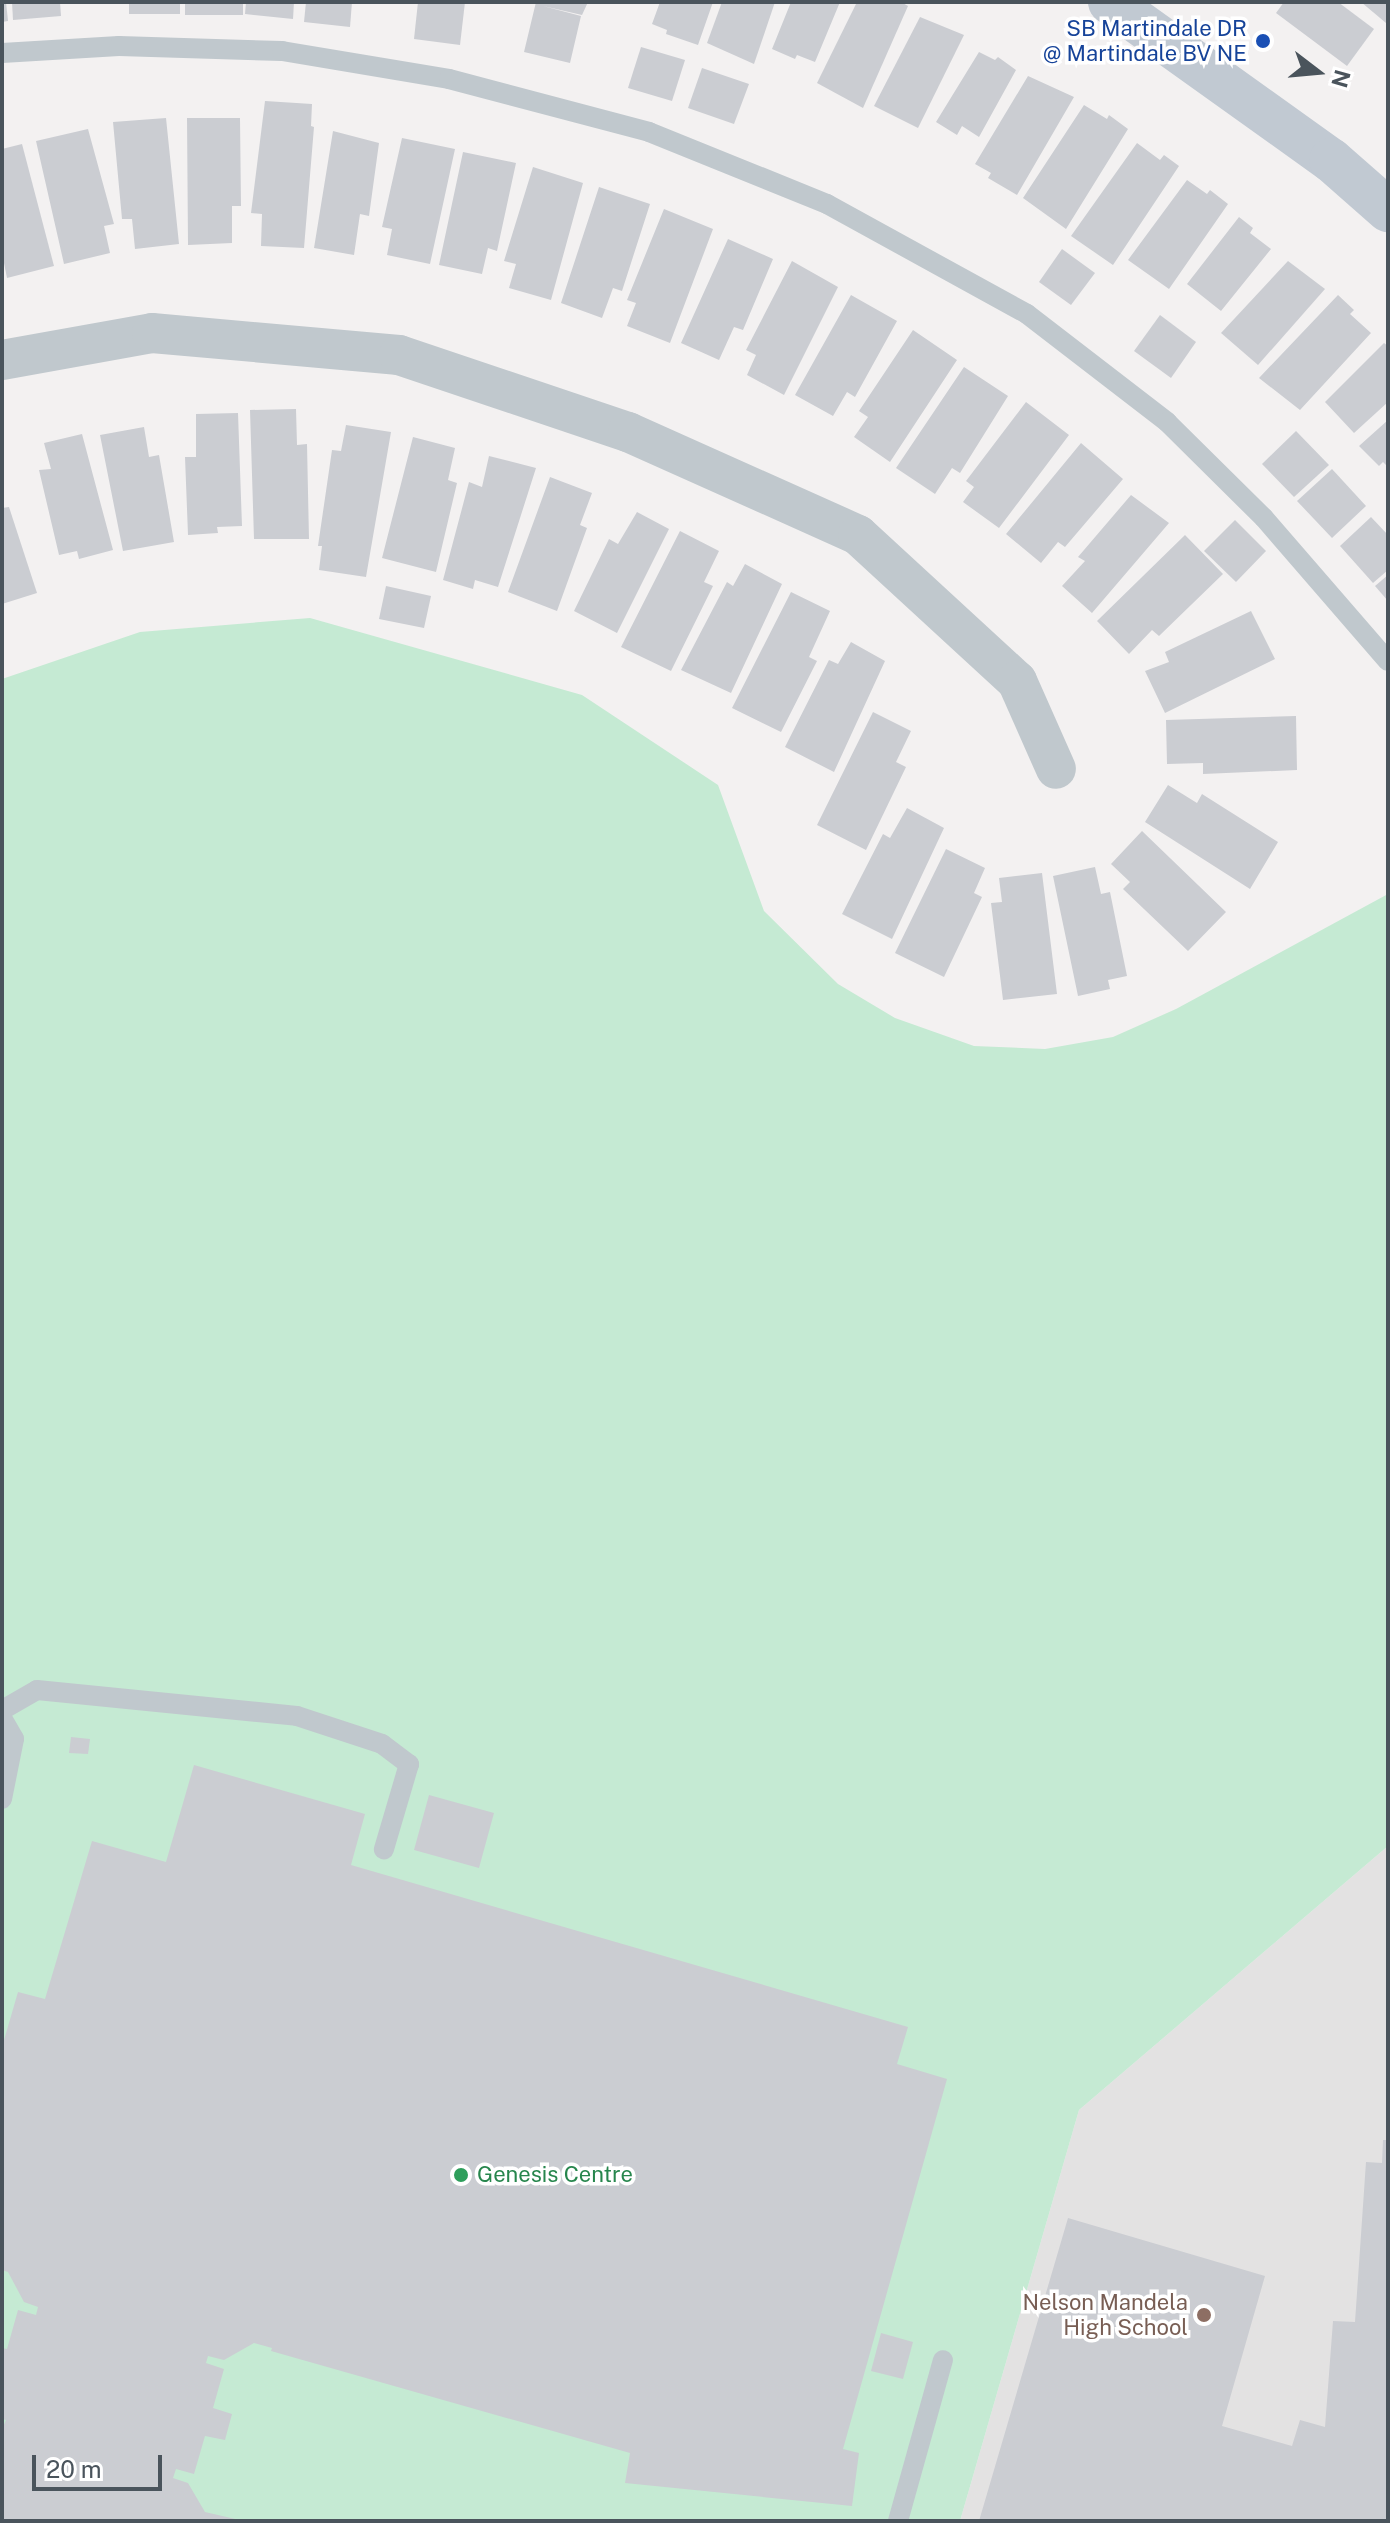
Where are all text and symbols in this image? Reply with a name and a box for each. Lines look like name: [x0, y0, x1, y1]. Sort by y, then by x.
place label: SB Martindale DR @ Martindale BV NE: [1043, 15, 1247, 66]
marker: SB Martindale DR @ Martindale BV NE: [1254, 32, 1272, 50]
north arrow: [1278, 32, 1358, 112]
text: N: [1326, 67, 1356, 90]
place label: Genesis Centre: [477, 2162, 633, 2188]
marker: Genesis Centre: [452, 2166, 470, 2184]
place label: Nelson Mandela High School: [1023, 2289, 1188, 2340]
marker: Nelson Mandela High School: [1195, 2306, 1213, 2324]
scale bar: [36, 2439, 166, 2489]
text: 20 m: [46, 2455, 102, 2483]

